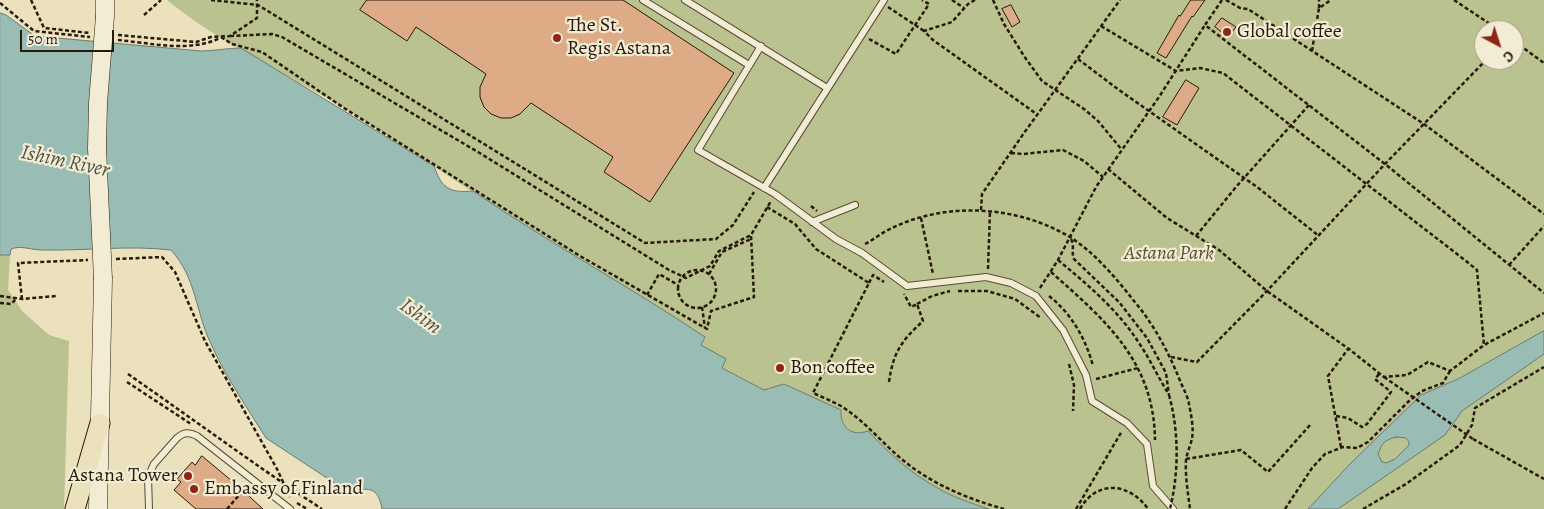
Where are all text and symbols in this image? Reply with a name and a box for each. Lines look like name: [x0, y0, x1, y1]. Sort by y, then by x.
place label: The St. Regis Astana: [567, 14, 671, 61]
scale bar: [22, 20, 116, 52]
place label: Global coffee: [1237, 20, 1342, 44]
north arrow: [1474, 20, 1524, 70]
marker: Global coffee: [1221, 26, 1233, 38]
text: 50 m: [28, 29, 58, 49]
marker: The St. Regis Astana: [551, 32, 563, 44]
text: С: [1499, 46, 1518, 66]
water label: Ishim River: [18, 140, 112, 184]
park label: Astana Park: [1124, 242, 1214, 266]
water label: Ishim: [394, 294, 446, 340]
place label: Bon coffee: [790, 356, 875, 380]
marker: Bon coffee: [774, 362, 786, 374]
place label: Astana Tower: [68, 464, 178, 488]
marker: Astana Tower: [182, 470, 194, 482]
place label: Embassy of Finland: [204, 477, 363, 501]
marker: Embassy of Finland: [188, 483, 200, 495]

